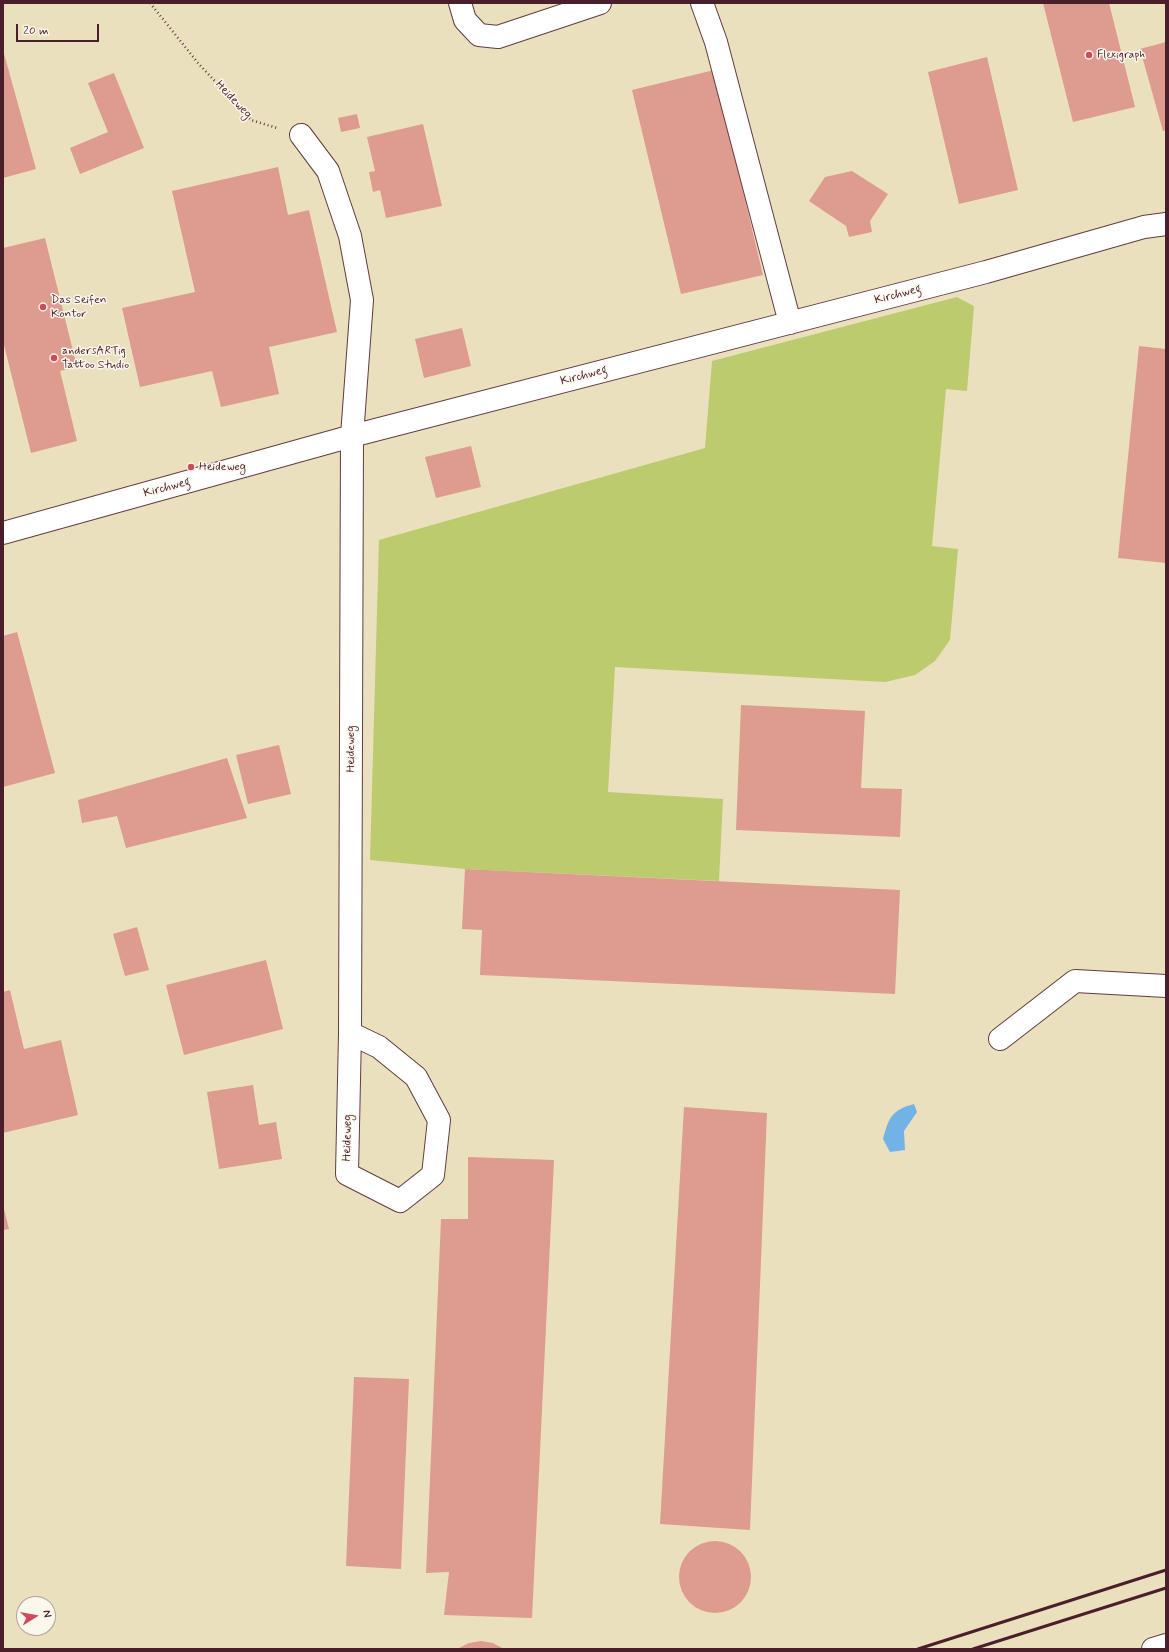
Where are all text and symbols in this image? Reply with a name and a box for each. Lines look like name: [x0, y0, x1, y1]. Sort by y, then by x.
scale bar: [18, 16, 101, 42]
text: 20 m: [23, 23, 49, 39]
place label: Flexigraph: [1097, 48, 1145, 62]
marker: Flexigraph: [1084, 50, 1094, 60]
street label: Heideweg: [212, 78, 254, 122]
street label: Kirchweg: [873, 282, 923, 308]
place label: Das Seifen Kontor: [51, 293, 107, 321]
marker: Das Seifen Kontor: [38, 302, 48, 312]
place label: andersARTig Tattoo Studio: [62, 344, 129, 372]
marker: andersARTig Tattoo Studio: [49, 353, 59, 363]
street label: Kirchweg: [559, 363, 609, 389]
place label: Heideweg: [199, 460, 246, 474]
marker: Heideweg: [186, 462, 196, 472]
street label: Kirchweg: [142, 475, 192, 501]
street label: Heideweg: [344, 726, 358, 772]
street label: Heideweg: [340, 1114, 356, 1162]
north arrow: [16, 1596, 56, 1636]
text: N: [39, 1609, 54, 1619]

